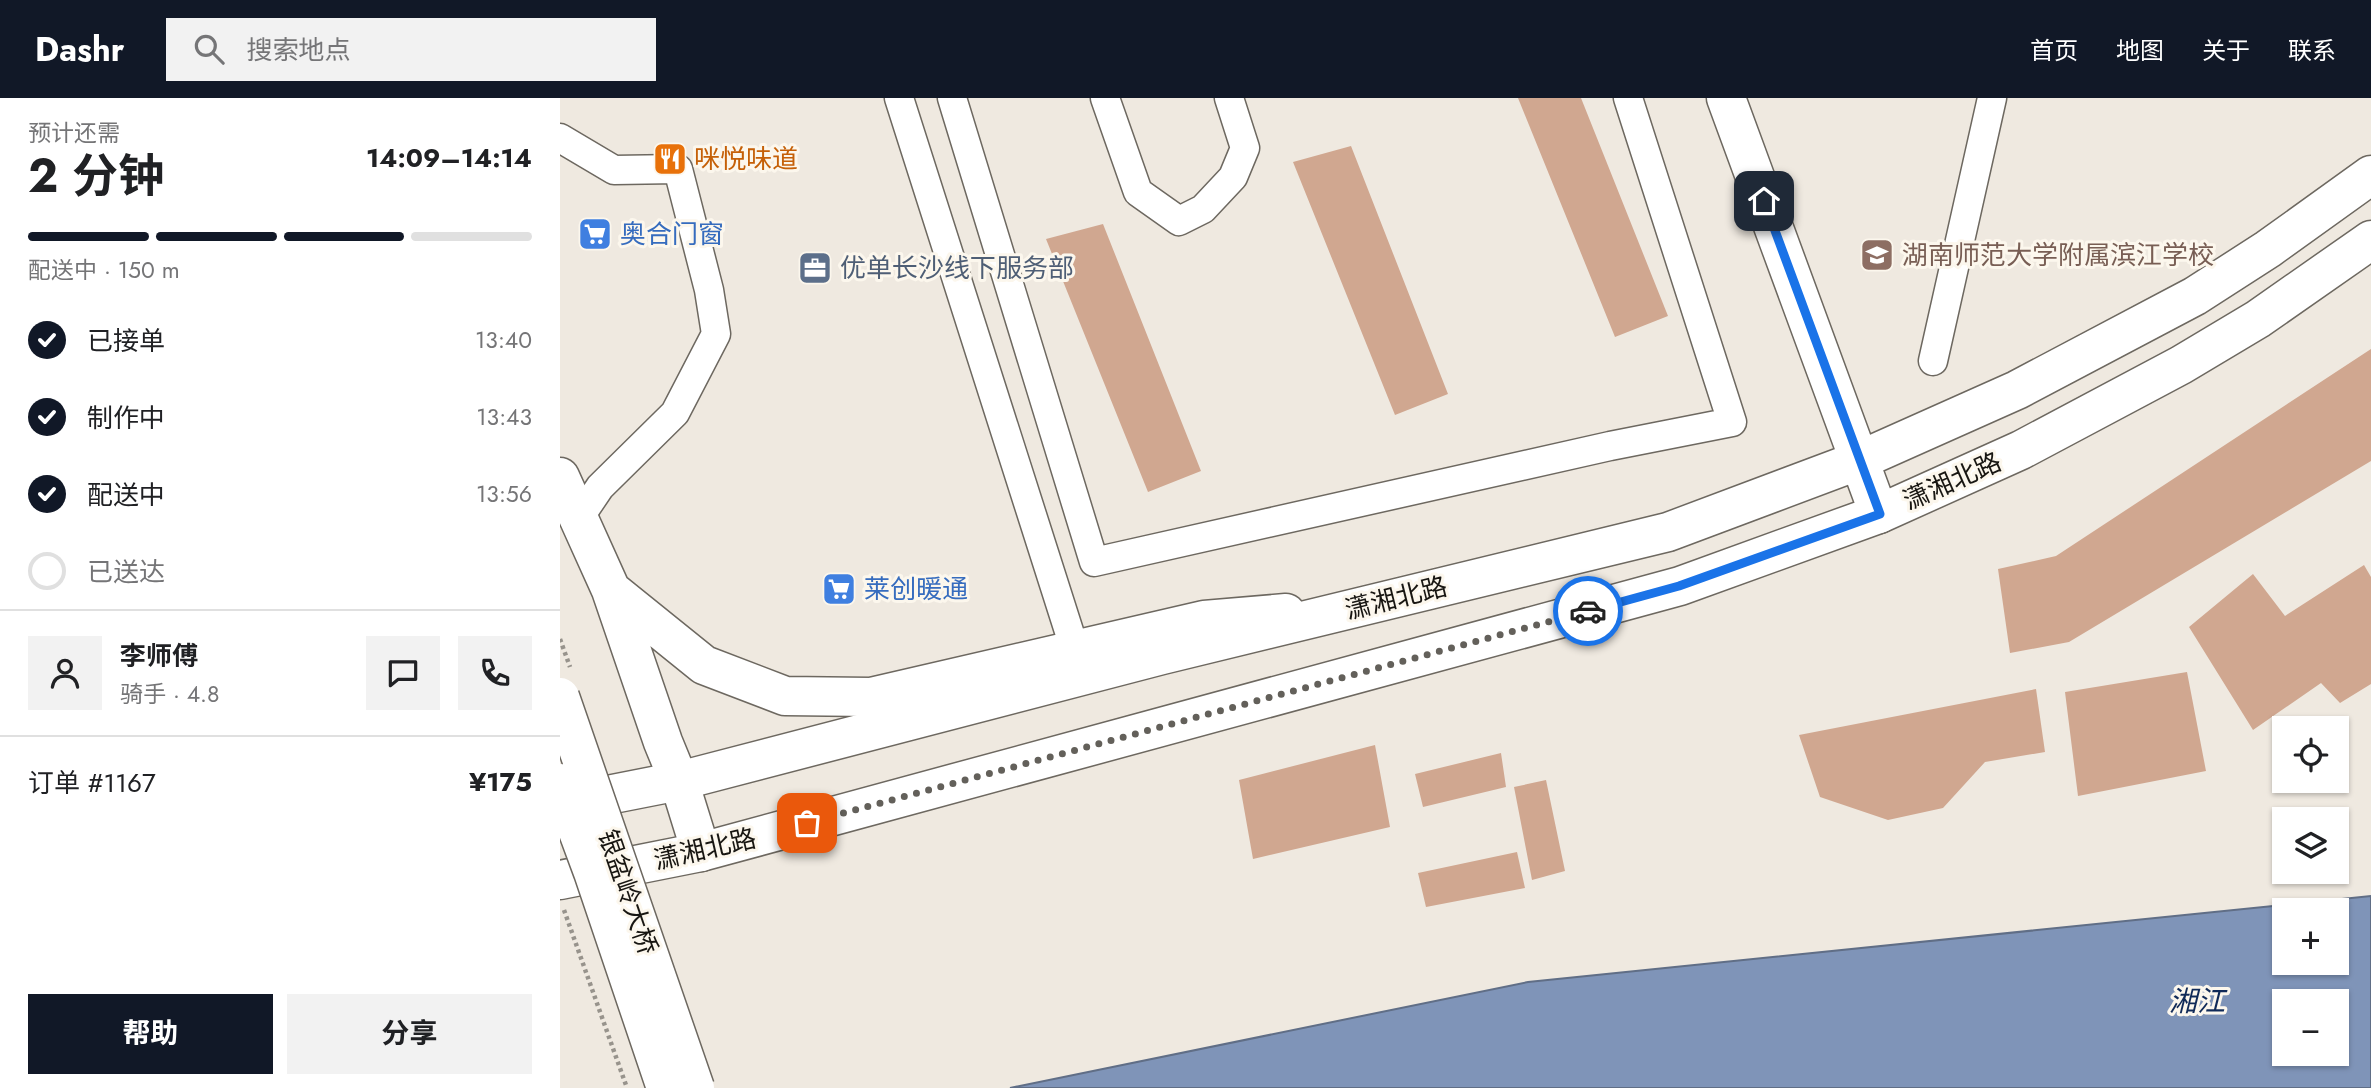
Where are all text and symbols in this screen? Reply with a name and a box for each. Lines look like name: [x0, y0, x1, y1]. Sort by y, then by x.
search box: [166, 18, 656, 81]
text: Dashr: [35, 26, 124, 73]
icon: search: [190, 30, 228, 68]
text: 搜索地点: [246, 31, 350, 69]
text: 首页: [2030, 33, 2078, 68]
text: 地图: [2116, 33, 2164, 68]
text: 关于: [2202, 33, 2250, 68]
text: 联系: [2288, 33, 2336, 68]
text: 预计还需: [28, 116, 120, 150]
text: 14:09–14:14: [366, 139, 532, 177]
restaurant icon: 咪悦味道: [651, 140, 689, 178]
place label: 咪悦味道: [694, 140, 798, 178]
text: 2 分钟: [28, 143, 164, 209]
pin: [1734, 171, 1794, 231]
icon: home: [1745, 182, 1783, 220]
supermarket icon: 奥合门窗: [576, 215, 614, 253]
place label: 奥合门窗: [620, 215, 724, 253]
school or university icon: 湖南师范大学附属滨江学校: [1858, 236, 1896, 274]
place label: 湖南师范大学附属滨江学校: [1902, 236, 2214, 274]
office icon: 优单长沙线下服务部: [796, 249, 834, 287]
place label: 优单长沙线下服务部: [840, 249, 1074, 287]
text: 配送中 · 150 m: [28, 253, 180, 287]
icon: check: [28, 321, 66, 359]
text: 已接单: [87, 322, 165, 360]
text: 13:40: [475, 323, 532, 357]
icon: check: [28, 398, 66, 436]
text: 制作中: [87, 399, 165, 437]
text: 13:43: [476, 400, 532, 434]
street label: 潇湘北路: [1897, 442, 2007, 520]
icon: check: [28, 475, 66, 513]
text: 配送中: [87, 476, 165, 514]
text: 13:56: [476, 477, 532, 511]
text: 已送达: [87, 553, 165, 591]
street label: 潇湘北路: [1341, 567, 1451, 629]
supermarket icon: 莱创暖通: [820, 570, 858, 608]
place label: 莱创暖通: [864, 570, 968, 608]
courier: [1553, 576, 1623, 646]
icon: car: [1569, 592, 1607, 630]
button: person: [28, 636, 102, 710]
button: chat: [366, 636, 440, 710]
button: phone: [458, 636, 532, 710]
text: 李师傅: [120, 637, 198, 675]
text: 骑手 · 4.8: [120, 677, 220, 711]
map controls: [2272, 716, 2349, 1066]
button: locate: [2272, 716, 2349, 793]
text: ¥175: [469, 763, 532, 801]
text: 订单 #1167: [28, 764, 156, 802]
pin: [777, 793, 837, 853]
icon: bag: [788, 804, 826, 842]
button: layers: [2272, 807, 2349, 884]
street label: 潇湘北路: [650, 819, 760, 879]
street label: 银盆岭大桥: [589, 824, 667, 960]
button: +: [2272, 898, 2349, 975]
water label: 湘江: [2169, 981, 2228, 1022]
button: −: [2272, 989, 2349, 1066]
button: 帮助: [28, 994, 273, 1074]
button: 分享: [287, 994, 532, 1074]

